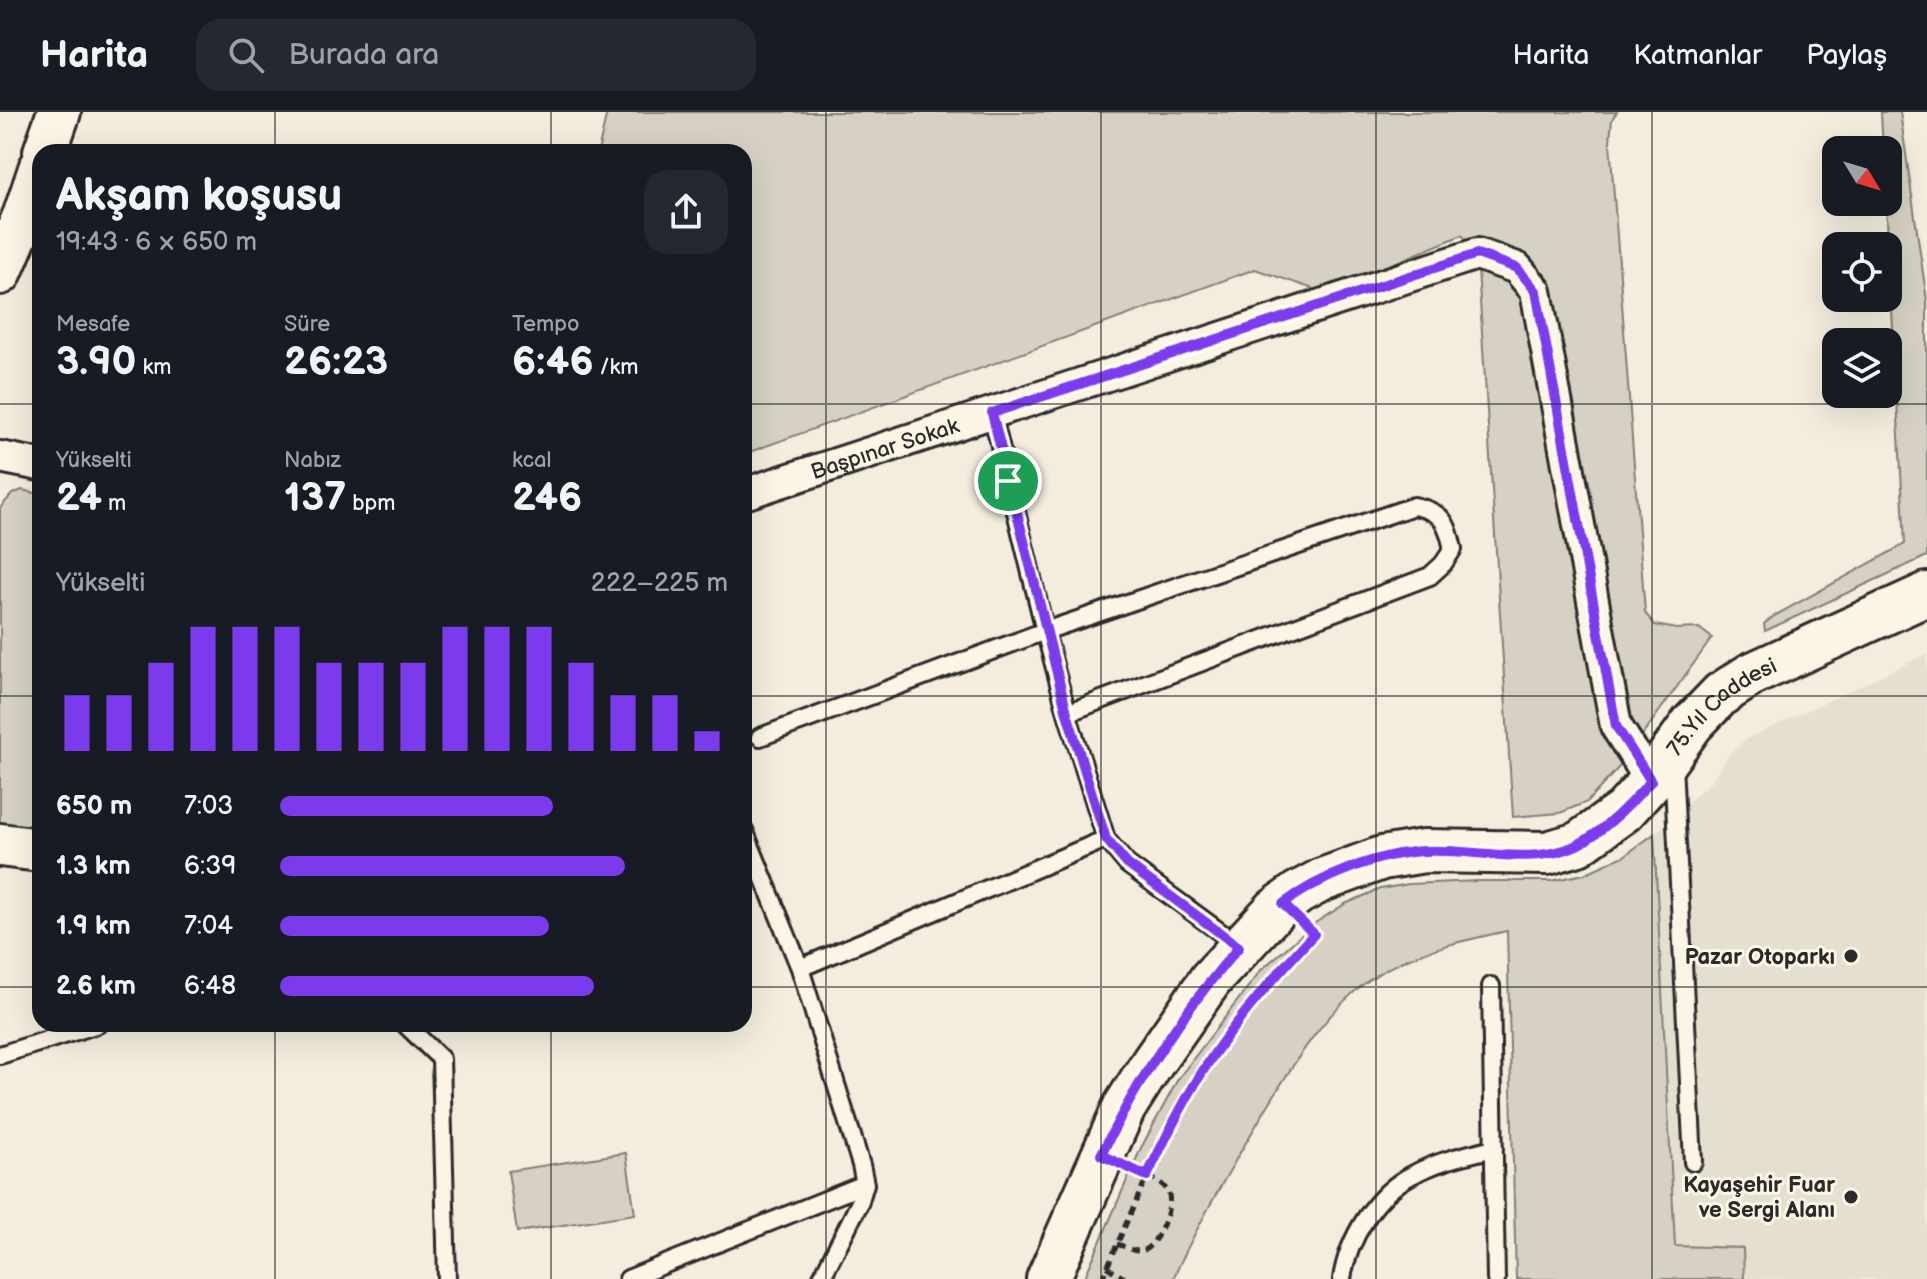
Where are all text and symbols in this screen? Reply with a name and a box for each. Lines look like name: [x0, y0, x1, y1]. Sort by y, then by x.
search box: [196, 19, 756, 91]
text: Harita: [40, 33, 148, 78]
icon: search: [224, 33, 268, 77]
text: Burada ara: [288, 37, 439, 73]
text: Harita: [1513, 39, 1589, 72]
text: Katmanlar: [1633, 39, 1762, 72]
text: Paylaş: [1806, 39, 1887, 72]
north arrow: [1822, 136, 1902, 216]
map controls: [1822, 136, 1902, 408]
text: Akşam koşusu: [56, 170, 342, 223]
button: share: [644, 170, 728, 254]
text: 19:43 · 6 × 650 m: [56, 227, 257, 258]
button: locate: [1822, 232, 1902, 312]
text: Mesafe: [56, 311, 130, 338]
text: Süre: [284, 311, 330, 338]
text: Tempo: [512, 311, 579, 338]
button: layers: [1822, 328, 1902, 408]
text: 3.90: [56, 338, 137, 386]
text: 26:23: [284, 338, 388, 386]
text: 6:46: [512, 338, 594, 386]
text: km: [137, 354, 171, 381]
text: /km: [594, 354, 639, 381]
street label: Başpınar Sokak: [808, 412, 963, 486]
text: Yükselti: [56, 447, 132, 474]
text: Nabız: [284, 447, 341, 474]
text: kcal: [512, 447, 551, 474]
pin: [974, 447, 1042, 515]
icon: arrive: [986, 459, 1030, 503]
text: 24: [56, 474, 102, 522]
text: 137: [284, 474, 346, 522]
text: 246: [512, 474, 582, 522]
text: m: [102, 490, 126, 517]
text: bpm: [346, 490, 396, 517]
text: Yükselti: [56, 568, 146, 599]
text: 222–225 m: [591, 568, 728, 599]
street label: 75.Yıl Caddesi: [1662, 653, 1781, 761]
text: 650 m: [56, 791, 132, 822]
text: 7:03: [184, 791, 233, 822]
text: 1.3 km: [56, 851, 131, 882]
text: 6:39: [184, 851, 236, 882]
text: 1.9 km: [56, 911, 131, 942]
text: 7:04: [184, 911, 233, 942]
place label: Pazar Otoparkı: [1685, 944, 1835, 971]
marker: Pazar Otoparkı: [1842, 947, 1860, 965]
text: 2.6 km: [56, 971, 136, 1002]
text: 6:48: [184, 971, 236, 1002]
place label: Kayaşehir Fuar ve Sergi Alanı: [1683, 1172, 1835, 1224]
marker: Kayaşehir Fuar ve Sergi Alanı: [1842, 1188, 1860, 1206]

